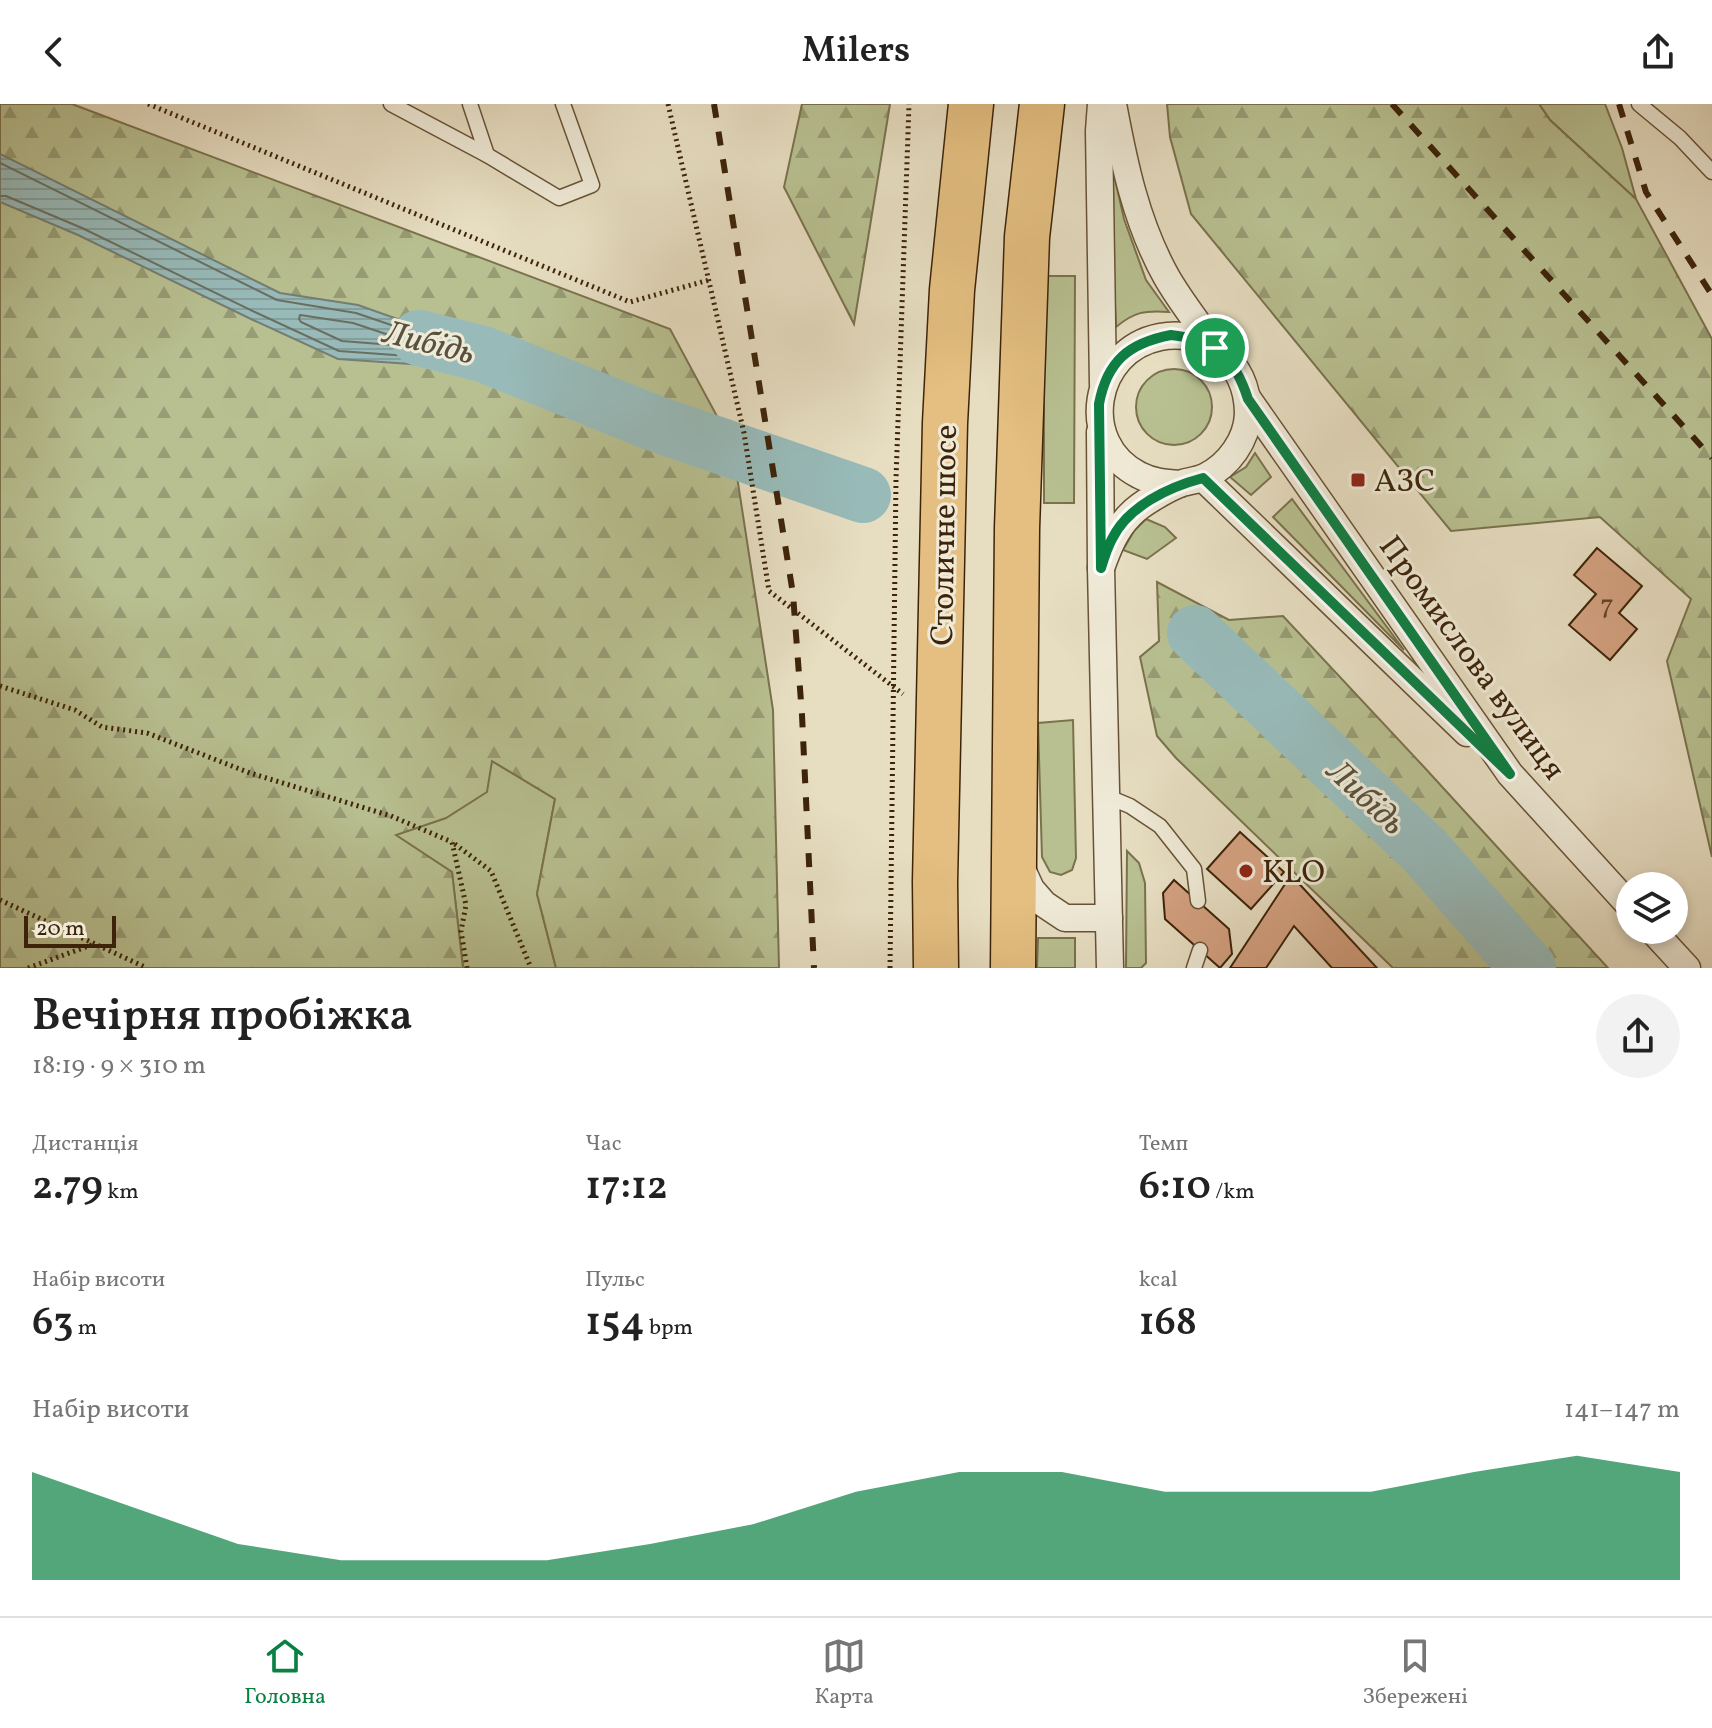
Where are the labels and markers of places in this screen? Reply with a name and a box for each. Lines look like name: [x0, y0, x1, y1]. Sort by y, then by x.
pin: [1181, 314, 1249, 382]
place label: АЗС: [1374, 461, 1435, 505]
marker: АЗС: [1349, 471, 1367, 489]
place label: KLO: [1262, 852, 1325, 896]
marker: KLO: [1237, 862, 1255, 880]

